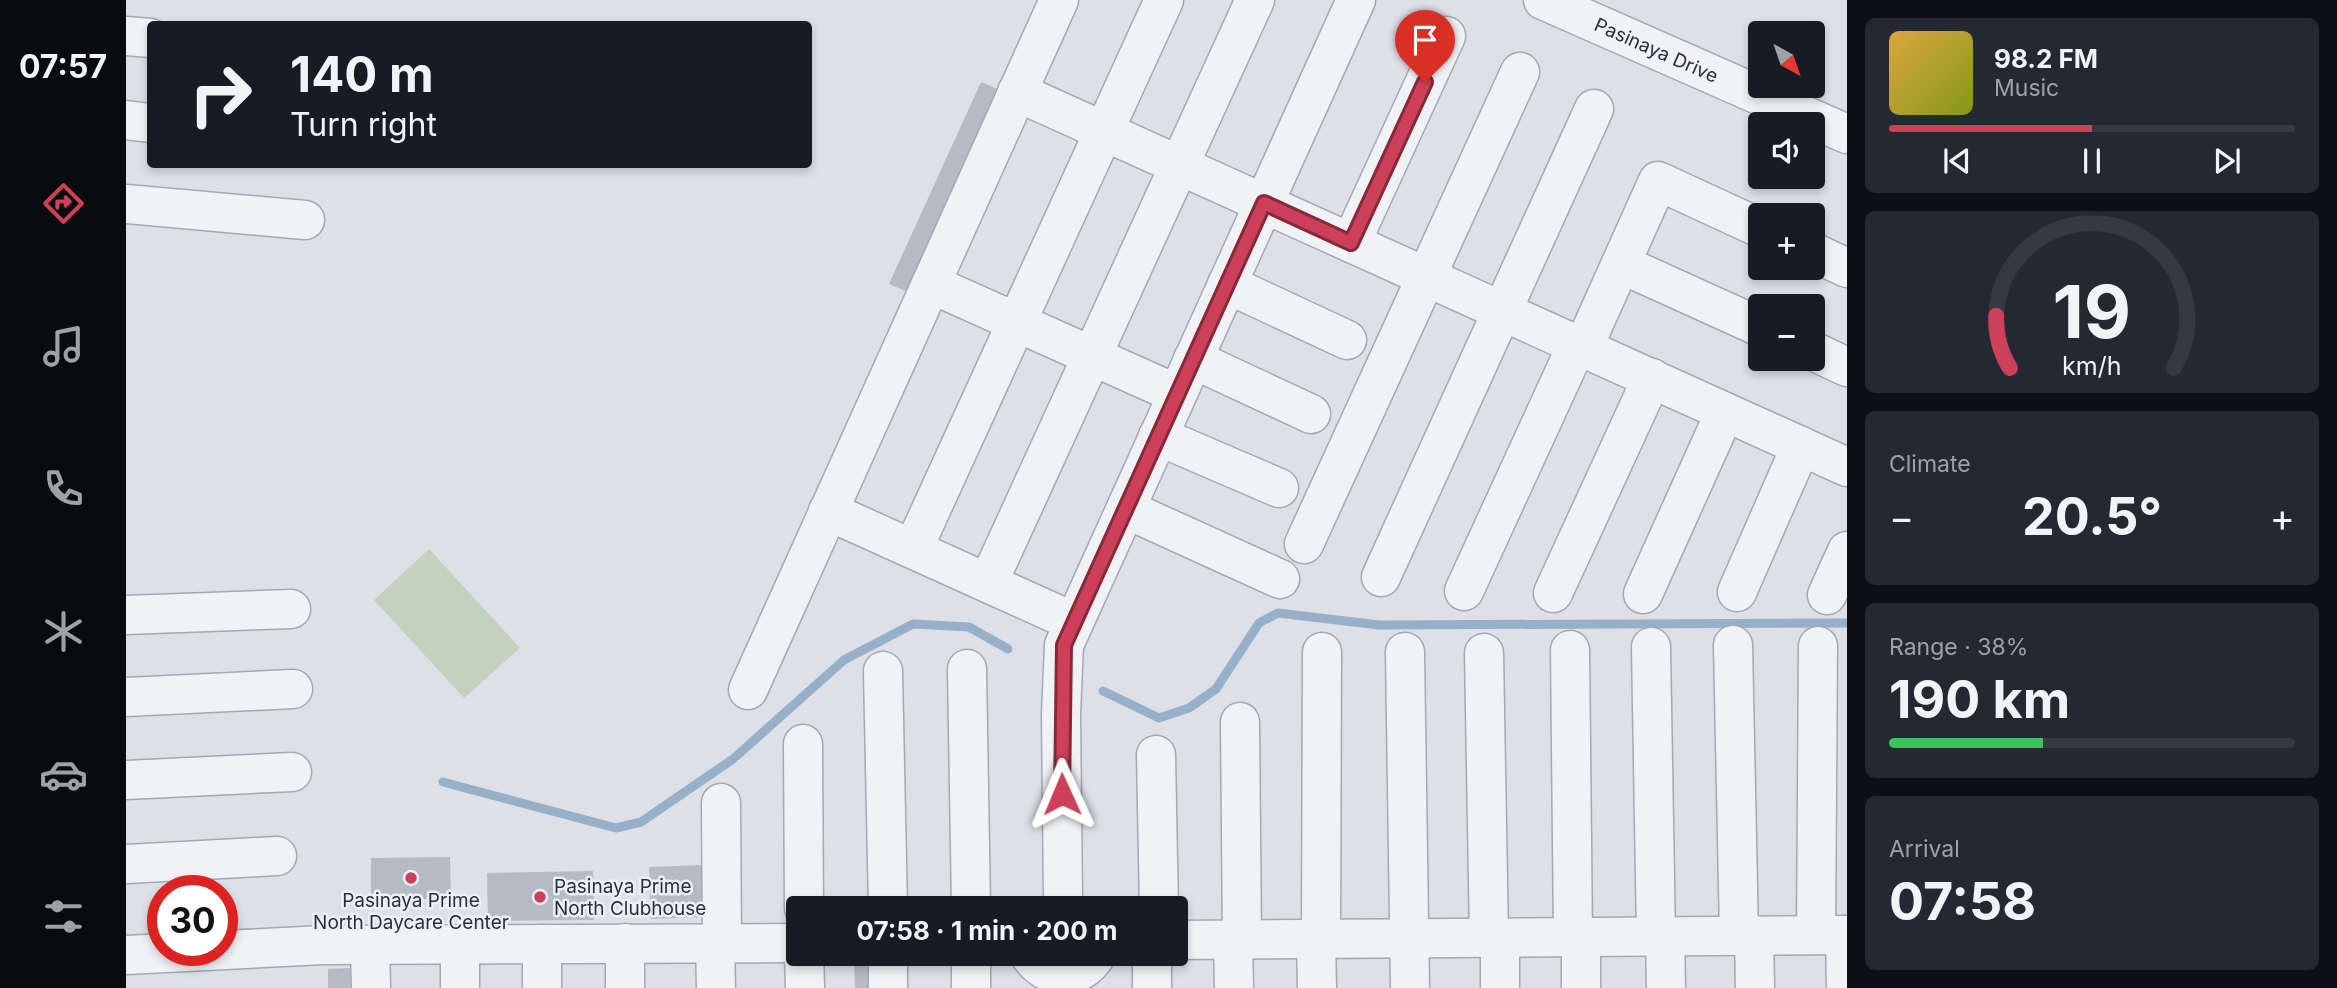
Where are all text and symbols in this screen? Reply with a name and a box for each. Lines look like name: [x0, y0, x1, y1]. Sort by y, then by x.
pin: [1395, 10, 1455, 82]
street label: Pasinaya Drive: [1591, 13, 1722, 88]
icon: arrive: [1406, 21, 1444, 59]
north arrow: [1748, 21, 1825, 98]
map controls: [1748, 21, 1825, 371]
text: 98.2 FM: [1994, 43, 2098, 74]
text: 140 m: [290, 45, 434, 104]
text: 07:57: [19, 47, 107, 86]
icon: right: [175, 49, 266, 140]
text: Music: [1994, 74, 2059, 102]
text: Turn right: [290, 105, 437, 144]
button: sound: [1748, 112, 1825, 189]
icon: previous: [1938, 142, 1976, 180]
icon: pause: [2073, 142, 2111, 180]
icon: next: [2208, 142, 2246, 180]
icon: directions: [39, 179, 88, 228]
button: +: [1748, 203, 1825, 280]
text: 19: [2053, 267, 2131, 356]
button: −: [1748, 294, 1825, 371]
icon: music: [39, 322, 88, 371]
text: km/h: [2062, 350, 2122, 380]
text: Climate: [1889, 450, 1971, 478]
icon: phone: [39, 464, 88, 513]
text: 20.5°: [2022, 485, 2162, 548]
text: −: [1889, 494, 1914, 540]
text: +: [2270, 494, 2295, 540]
icon: climate: [39, 607, 88, 656]
text: Range · 38%: [1889, 633, 2028, 661]
text: 190 km: [1889, 668, 2070, 731]
icon: car: [39, 750, 88, 799]
position arrow: [1025, 757, 1099, 831]
text: Arrival: [1889, 835, 1960, 863]
marker: Pasinaya Prime North Daycare Center: [403, 870, 419, 886]
text: 07:58: [1889, 870, 2036, 933]
speed limit sign: 30: [147, 875, 238, 966]
place label: Pasinaya Prime North Clubhouse: [554, 875, 706, 920]
place label: Pasinaya Prime North Daycare Center: [313, 889, 509, 934]
marker: Pasinaya Prime North Clubhouse: [532, 889, 548, 905]
icon: filters: [39, 892, 88, 941]
text: 07:58 · 1 min · 200 m: [856, 915, 1118, 946]

